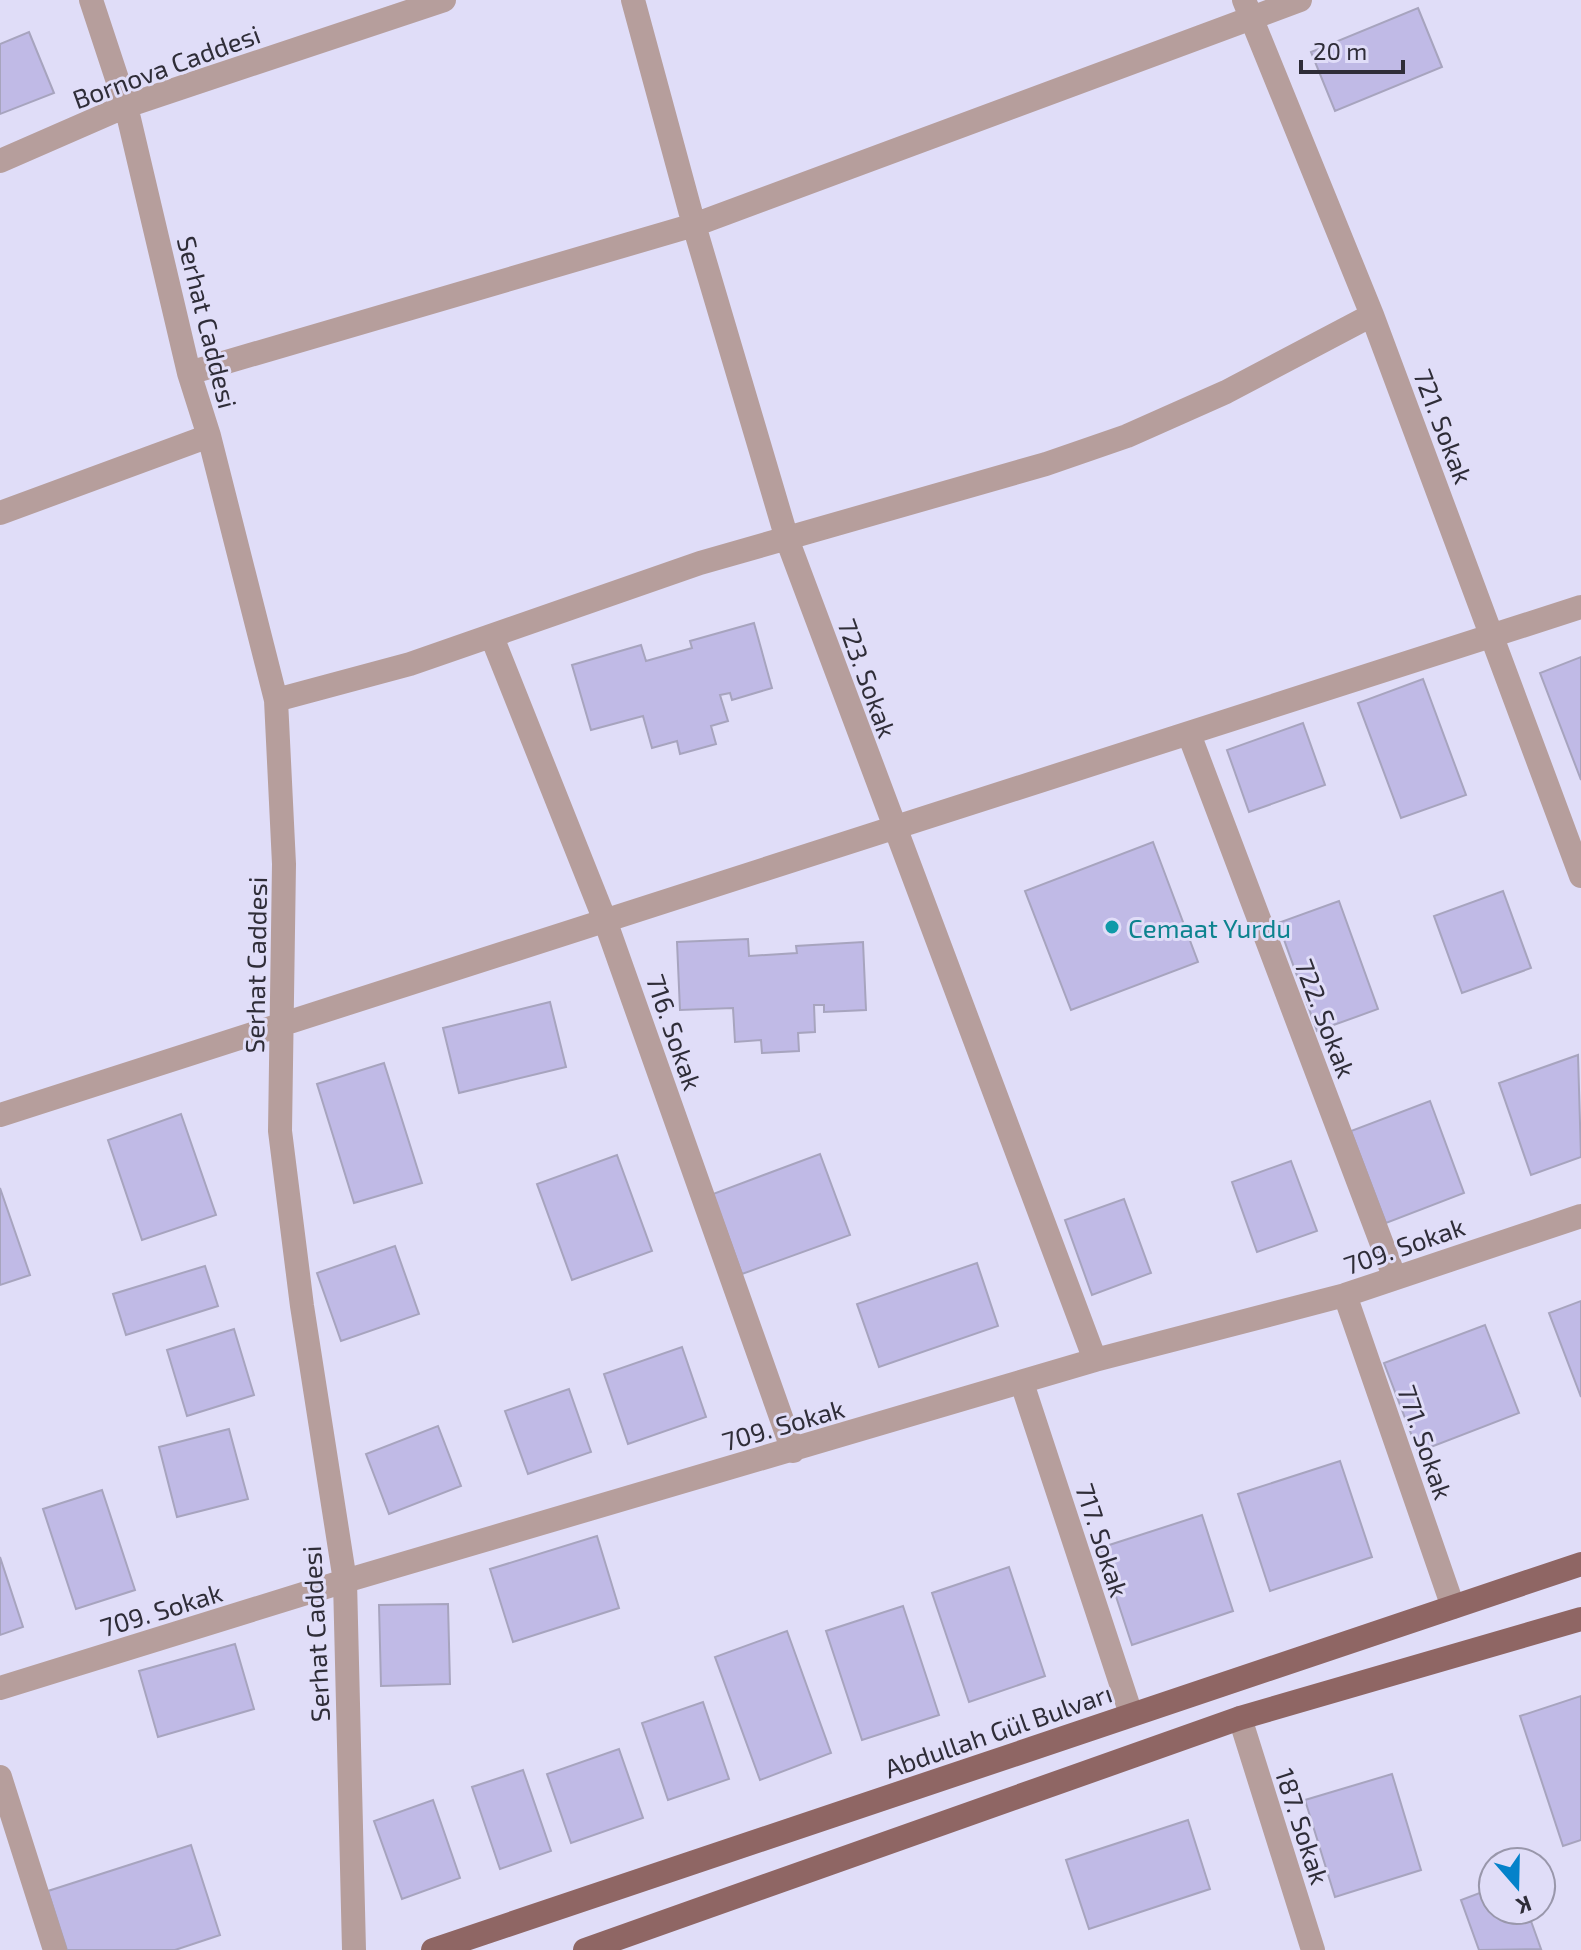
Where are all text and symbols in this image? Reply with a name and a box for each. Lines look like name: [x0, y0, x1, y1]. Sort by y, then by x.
street label: Bornova Caddesi: [68, 18, 264, 114]
scale bar: [1301, 24, 1403, 74]
text: 20 m: [1313, 36, 1367, 65]
street label: Serhat Caddesi: [172, 233, 244, 411]
street label: 721. Sokak: [1408, 364, 1480, 488]
street label: 723. Sokak: [832, 614, 904, 742]
street label: Serhat Caddesi: [238, 876, 272, 1054]
place label: Cemaat Yurdu: [1128, 912, 1291, 943]
marker: Cemaat Yurdu: [1103, 918, 1121, 936]
street label: 722. Sokak: [1289, 954, 1363, 1082]
street label: 716. Sokak: [641, 970, 709, 1094]
street label: 709. Sokak: [1340, 1210, 1468, 1280]
street label: 771. Sokak: [1392, 1381, 1460, 1503]
street label: 709. Sokak: [718, 1392, 848, 1456]
street label: 717. Sokak: [1070, 1479, 1136, 1601]
street label: Serhat Caddesi: [295, 1545, 335, 1723]
street label: 709. Sokak: [96, 1576, 226, 1642]
street label: Abdullah Gül Bulvarı: [880, 1677, 1116, 1783]
street label: 187. Sokak: [1270, 1764, 1336, 1888]
north arrow: [1477, 1846, 1557, 1926]
text: K: [1513, 1891, 1535, 1920]

